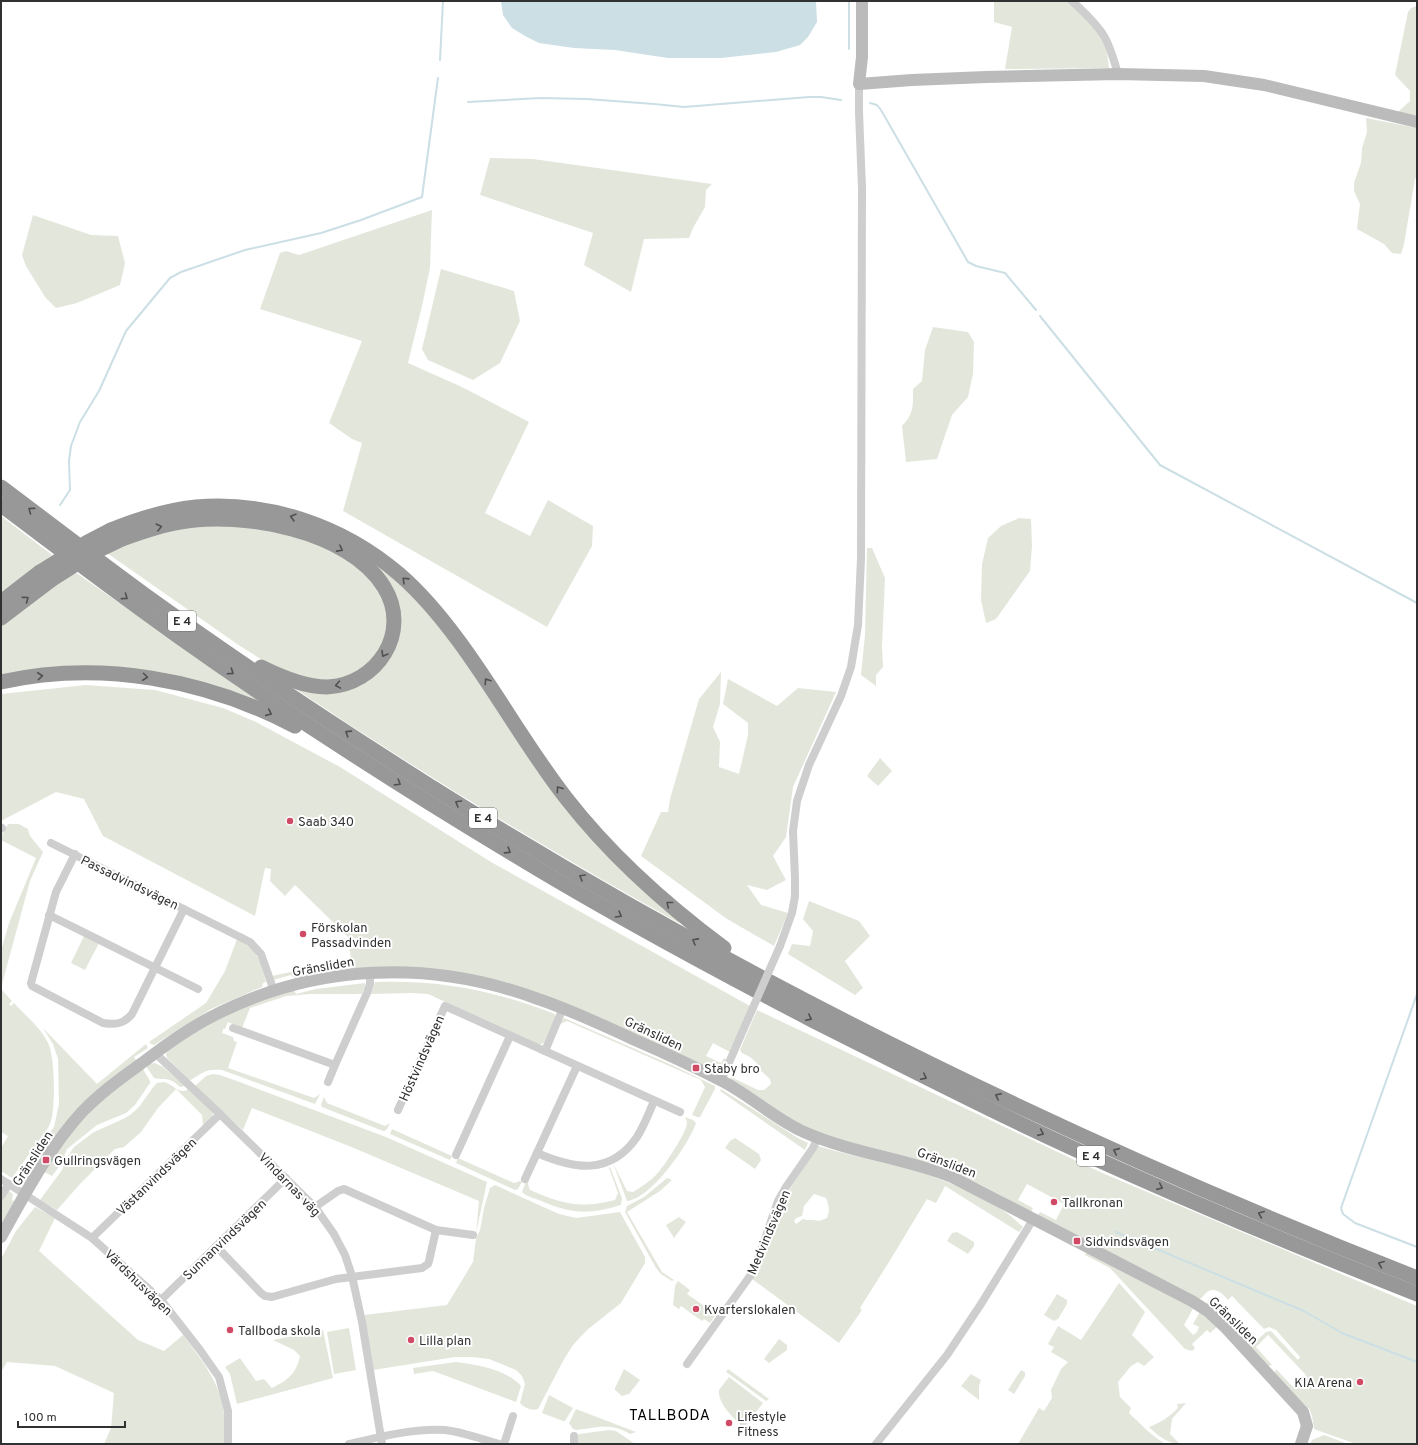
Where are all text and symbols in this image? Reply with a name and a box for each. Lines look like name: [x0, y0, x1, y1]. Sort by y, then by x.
one-way arrow: [29, 508, 36, 515]
one-way arrow: [290, 513, 296, 521]
one-way arrow: [156, 523, 163, 532]
one-way arrow: [335, 544, 343, 552]
one-way arrow: [402, 577, 410, 585]
one-way arrow: [120, 592, 127, 599]
one-way arrow: [21, 596, 28, 603]
road number: E 4: [168, 611, 196, 631]
one-way arrow: [381, 650, 388, 657]
one-way arrow: [226, 667, 233, 674]
one-way arrow: [36, 672, 43, 681]
one-way arrow: [142, 672, 148, 681]
one-way arrow: [484, 678, 491, 685]
one-way arrow: [335, 680, 342, 689]
one-way arrow: [265, 708, 273, 716]
one-way arrow: [346, 731, 353, 738]
one-way arrow: [394, 778, 401, 785]
one-way arrow: [557, 786, 564, 793]
one-way arrow: [455, 800, 462, 808]
road number: E 4: [469, 808, 497, 828]
place label: Saab 340: [298, 815, 354, 831]
marker: Saab 340: [285, 816, 295, 826]
one-way arrow: [504, 846, 511, 854]
street label: Passadvindsvägen: [78, 853, 181, 914]
one-way arrow: [579, 874, 586, 881]
one-way arrow: [666, 902, 673, 909]
one-way arrow: [615, 911, 622, 918]
place label: Förskolan Passadvinden: [311, 921, 391, 952]
marker: Förskolan Passadvinden: [298, 929, 308, 939]
one-way arrow: [692, 938, 699, 945]
street label: Gränsliden: [291, 955, 355, 981]
street label: Höstvindsvägen: [397, 1013, 449, 1104]
one-way arrow: [804, 1013, 812, 1020]
street label: Gränsliden: [621, 1014, 685, 1055]
place label: Staby bro: [704, 1062, 760, 1078]
marker: Staby bro: [691, 1063, 701, 1073]
one-way arrow: [920, 1072, 928, 1080]
one-way arrow: [994, 1093, 1002, 1101]
street label: Gränsliden: [10, 1129, 57, 1190]
one-way arrow: [1038, 1129, 1045, 1137]
street label: Västanvindsvägen: [114, 1135, 201, 1220]
street label: Gränsliden: [914, 1145, 978, 1183]
road number: E 4: [1077, 1146, 1105, 1166]
one-way arrow: [1113, 1148, 1120, 1156]
street label: Vindarnas väg: [254, 1150, 323, 1221]
place label: Gullringsvägen: [54, 1154, 141, 1170]
marker: Gullringsvägen: [41, 1155, 51, 1165]
one-way arrow: [1155, 1182, 1163, 1190]
street label: Medvindsvägen: [745, 1188, 795, 1278]
street label: Sunnanvindsvägen: [180, 1196, 270, 1284]
place label: Tallkronan: [1062, 1196, 1123, 1212]
marker: Tallkronan: [1049, 1197, 1059, 1207]
one-way arrow: [1257, 1211, 1265, 1219]
place label: Sidvindsvägen: [1085, 1235, 1169, 1251]
marker: Sidvindsvägen: [1072, 1236, 1082, 1246]
street label: Värdshusvägen: [100, 1247, 175, 1320]
one-way arrow: [1377, 1260, 1384, 1268]
street label: Gränsliden: [1205, 1294, 1261, 1349]
place label: Kvarterslokalen: [704, 1303, 796, 1319]
marker: Kvarterslokalen: [691, 1304, 701, 1314]
place label: Tallboda skola: [238, 1324, 321, 1340]
marker: Tallboda skola: [225, 1325, 235, 1335]
place label: Lilla plan: [419, 1334, 471, 1350]
marker: Lilla plan: [406, 1335, 416, 1345]
place label: KIA Arena: [1294, 1376, 1352, 1392]
marker: KIA Arena: [1355, 1377, 1365, 1387]
scale bar: [18, 1403, 125, 1429]
district label: TALLBODA: [629, 1407, 711, 1426]
text: 100 m: [24, 1410, 57, 1426]
place label: Lifestyle Fitness: [737, 1410, 786, 1441]
marker: Lifestyle Fitness: [724, 1418, 734, 1428]

